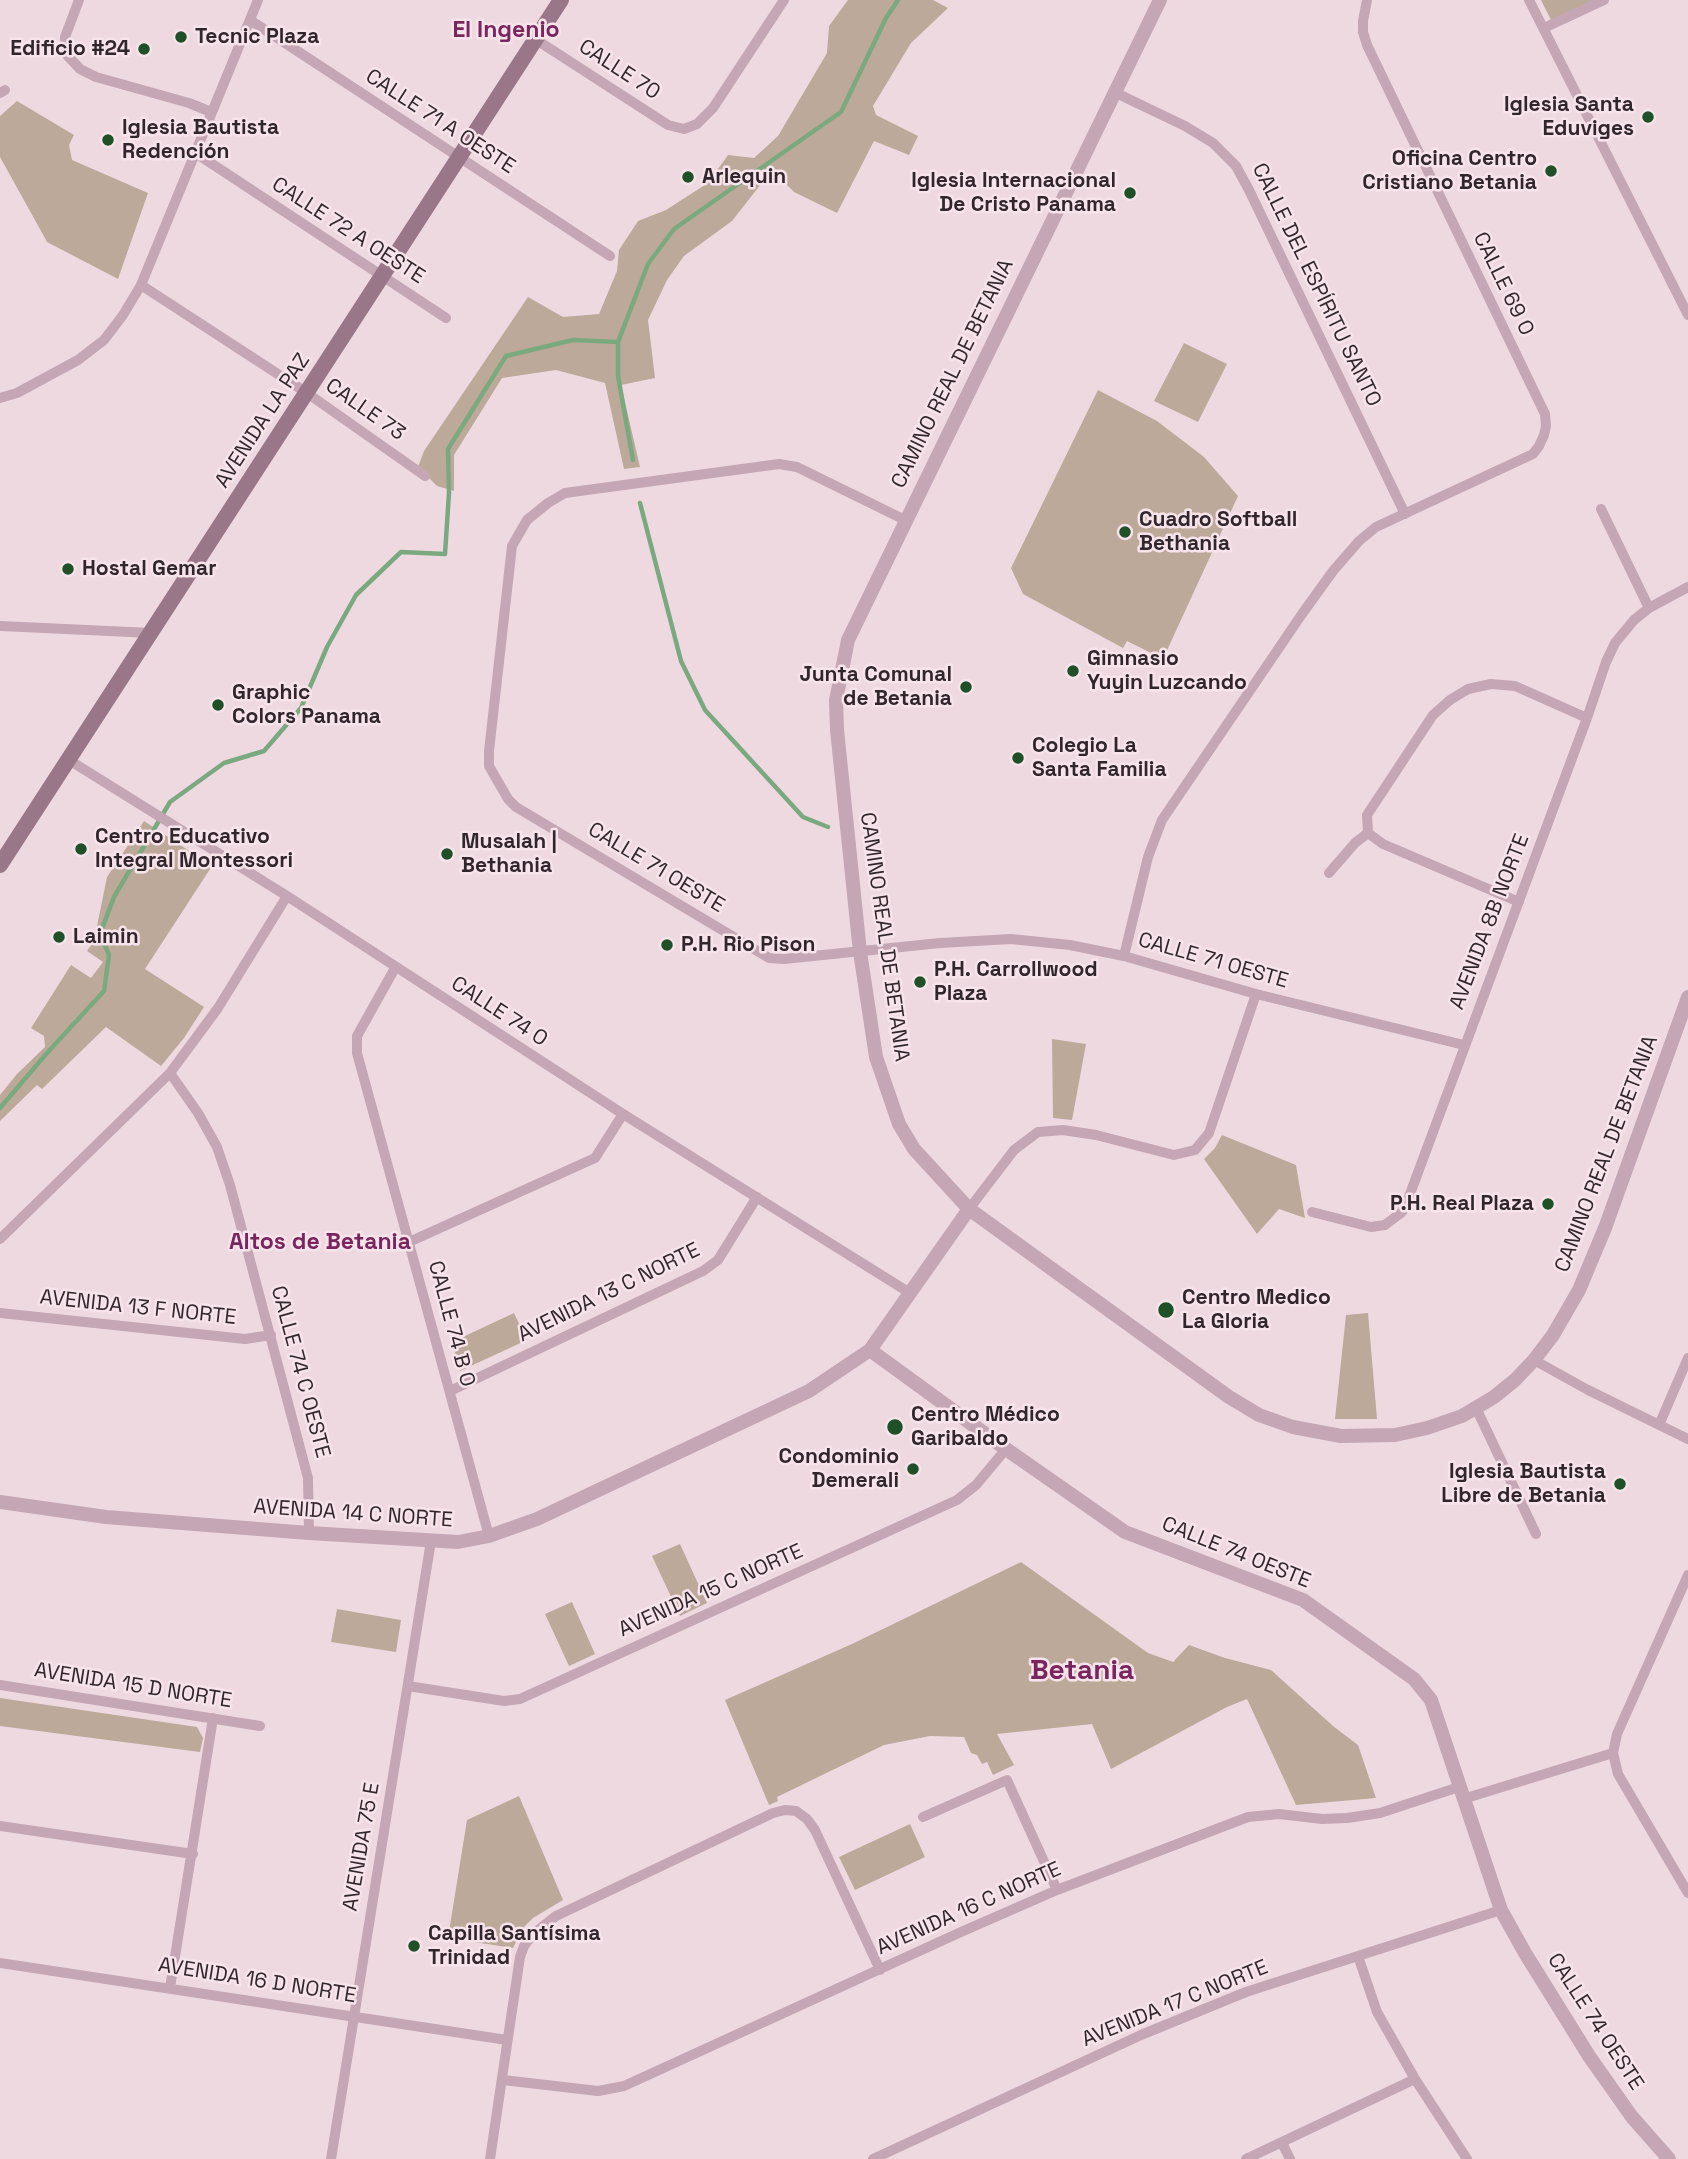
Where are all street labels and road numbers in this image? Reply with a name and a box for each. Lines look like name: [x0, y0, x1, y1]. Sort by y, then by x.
street label: CALLE 70: [574, 34, 664, 106]
street label: CALLE 71 A OESTE: [360, 64, 520, 180]
street label: CALLE DEL ESPÍRITU SANTO: [1246, 159, 1386, 411]
street label: CALLE 72 A OESTE: [267, 172, 429, 290]
street label: CALLE 69 O: [1467, 228, 1539, 340]
street label: CAMINO REAL DE BETANIA: [887, 255, 1019, 493]
street label: AVENIDA LA PAZ: [210, 349, 316, 493]
street label: CALLE 73: [320, 374, 410, 446]
street label: CAMINO REAL DE BETANIA: [854, 811, 914, 1063]
street label: CALLE 71 OESTE: [583, 817, 729, 919]
street label: AVENIDA 8B NORTE: [1445, 831, 1535, 1013]
street label: CALLE 71 OESTE: [1135, 928, 1291, 994]
street label: CALLE 74 O: [446, 972, 552, 1052]
street label: CAMINO REAL DE BETANIA: [1550, 1032, 1664, 1276]
street label: AVENIDA 13 C NORTE: [514, 1238, 704, 1348]
street label: CALLE 74 B O: [422, 1258, 480, 1390]
street label: CALLE 74 C OESTE: [265, 1283, 335, 1461]
street label: AVENIDA 13 F NORTE: [39, 1285, 237, 1331]
street label: AVENIDA 14 C NORTE: [252, 1494, 454, 1534]
street label: CALLE 74 OESTE: [1158, 1512, 1314, 1594]
street label: AVENIDA 15 C NORTE: [615, 1539, 807, 1643]
street label: AVENIDA 15 D NORTE: [32, 1658, 234, 1714]
street label: AVENIDA 75 E: [338, 1781, 386, 1913]
street label: AVENIDA 16 C NORTE: [873, 1857, 1065, 1961]
street label: CALLE 74 OESTE: [1541, 1949, 1649, 2095]
street label: AVENIDA 16 D NORTE: [156, 1953, 358, 2009]
street label: AVENIDA 17 C NORTE: [1078, 1955, 1272, 2053]

